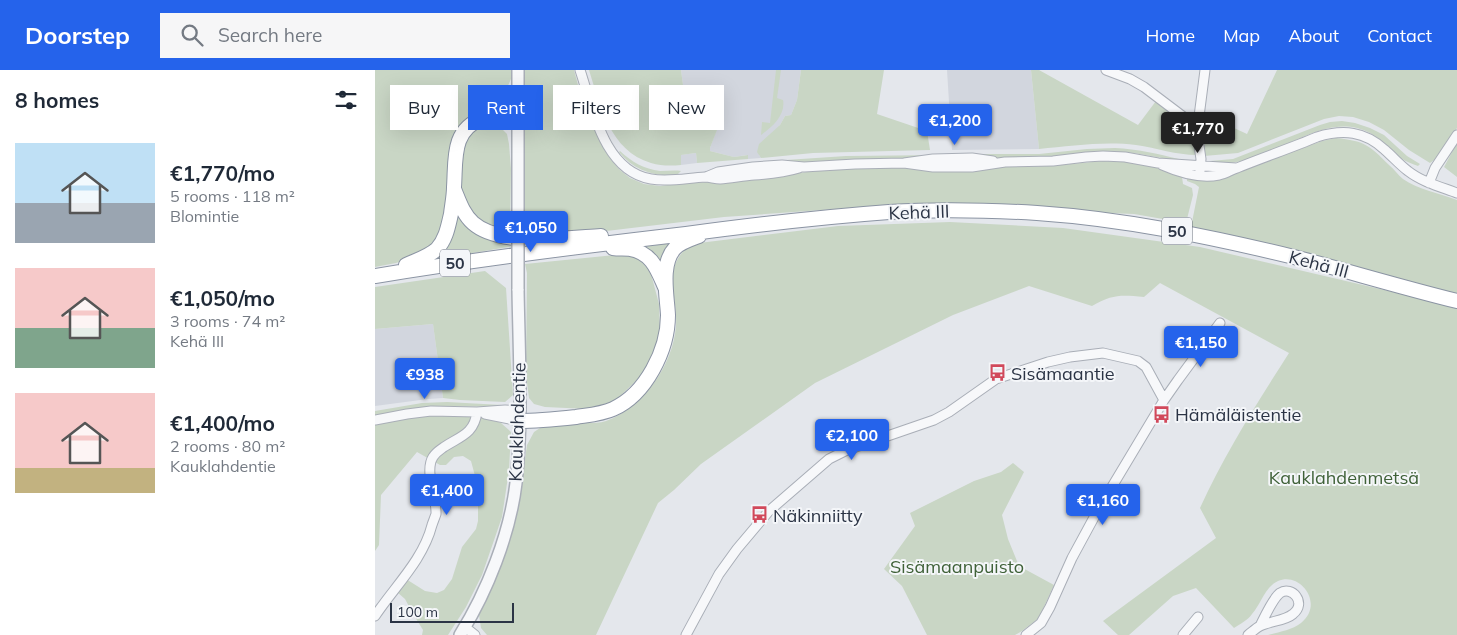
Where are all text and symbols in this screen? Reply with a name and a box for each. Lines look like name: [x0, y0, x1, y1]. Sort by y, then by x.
search box: [160, 13, 510, 58]
text: Doorstep: [25, 20, 130, 50]
icon: search: [178, 21, 206, 49]
text: Search here: [218, 23, 322, 47]
text: Home: [1145, 24, 1195, 47]
text: Map: [1223, 24, 1260, 47]
text: About: [1288, 24, 1339, 47]
text: Contact: [1367, 24, 1432, 47]
chip: Buy: [390, 85, 458, 130]
chip: Rent: [468, 85, 543, 130]
chip: Filters: [553, 85, 639, 130]
chip: New: [649, 85, 724, 130]
icon: filters: [332, 86, 360, 114]
text: 8 homes: [15, 87, 99, 113]
pin: €1,200: [914, 104, 996, 146]
text: €1,200: [929, 110, 981, 130]
pin: €1,770: [1157, 112, 1239, 154]
text: €1,770: [1172, 118, 1224, 138]
text: €1,770/mo: [170, 160, 275, 186]
icon: home: [55, 163, 115, 223]
text: 5 rooms · 118 m²: [170, 186, 295, 206]
street label: Kehä III: [888, 199, 950, 225]
text: Blomintie: [170, 206, 239, 226]
pin: €1,050: [490, 210, 572, 253]
text: €1,050: [505, 217, 557, 237]
road number: 50: [1162, 218, 1192, 245]
street label: Kehä III: [1287, 245, 1351, 283]
road number: 50: [440, 250, 470, 277]
text: €1,050/mo: [170, 285, 275, 311]
icon: home: [55, 288, 115, 348]
text: 3 rooms · 74 m²: [170, 311, 285, 331]
pin: €1,150: [1160, 326, 1242, 368]
text: Kehä III: [170, 331, 224, 351]
text: €1,150: [1175, 332, 1227, 352]
pin: €938: [395, 358, 455, 400]
street label: Kauklahdentie: [503, 362, 531, 482]
place label: Sisämaantie: [1011, 362, 1115, 385]
bus stop icon: Sisämaantie: [987, 363, 1007, 383]
text: €938: [406, 364, 444, 384]
place label: Hämäläistentie: [1175, 403, 1301, 426]
bus stop icon: Hämäläistentie: [1151, 404, 1171, 424]
text: €1,400/mo: [170, 410, 275, 436]
icon: home: [55, 413, 115, 473]
pin: €2,100: [811, 418, 893, 461]
text: €2,100: [826, 425, 878, 445]
text: 2 rooms · 80 m²: [170, 436, 285, 456]
text: Kauklahdentie: [170, 456, 276, 476]
park label: Kauklahdenmetsä: [1269, 466, 1419, 489]
pin: €1,400: [406, 474, 488, 516]
text: €1,400: [421, 480, 473, 500]
pin: €1,160: [1062, 484, 1144, 526]
text: €1,160: [1077, 490, 1129, 510]
place label: Näkinniitty: [773, 504, 863, 527]
bus stop icon: Näkinniitty: [749, 505, 769, 525]
park label: Sisämaanpuisto: [890, 555, 1024, 578]
scale bar: [390, 600, 514, 623]
text: 100 m: [397, 603, 438, 621]

